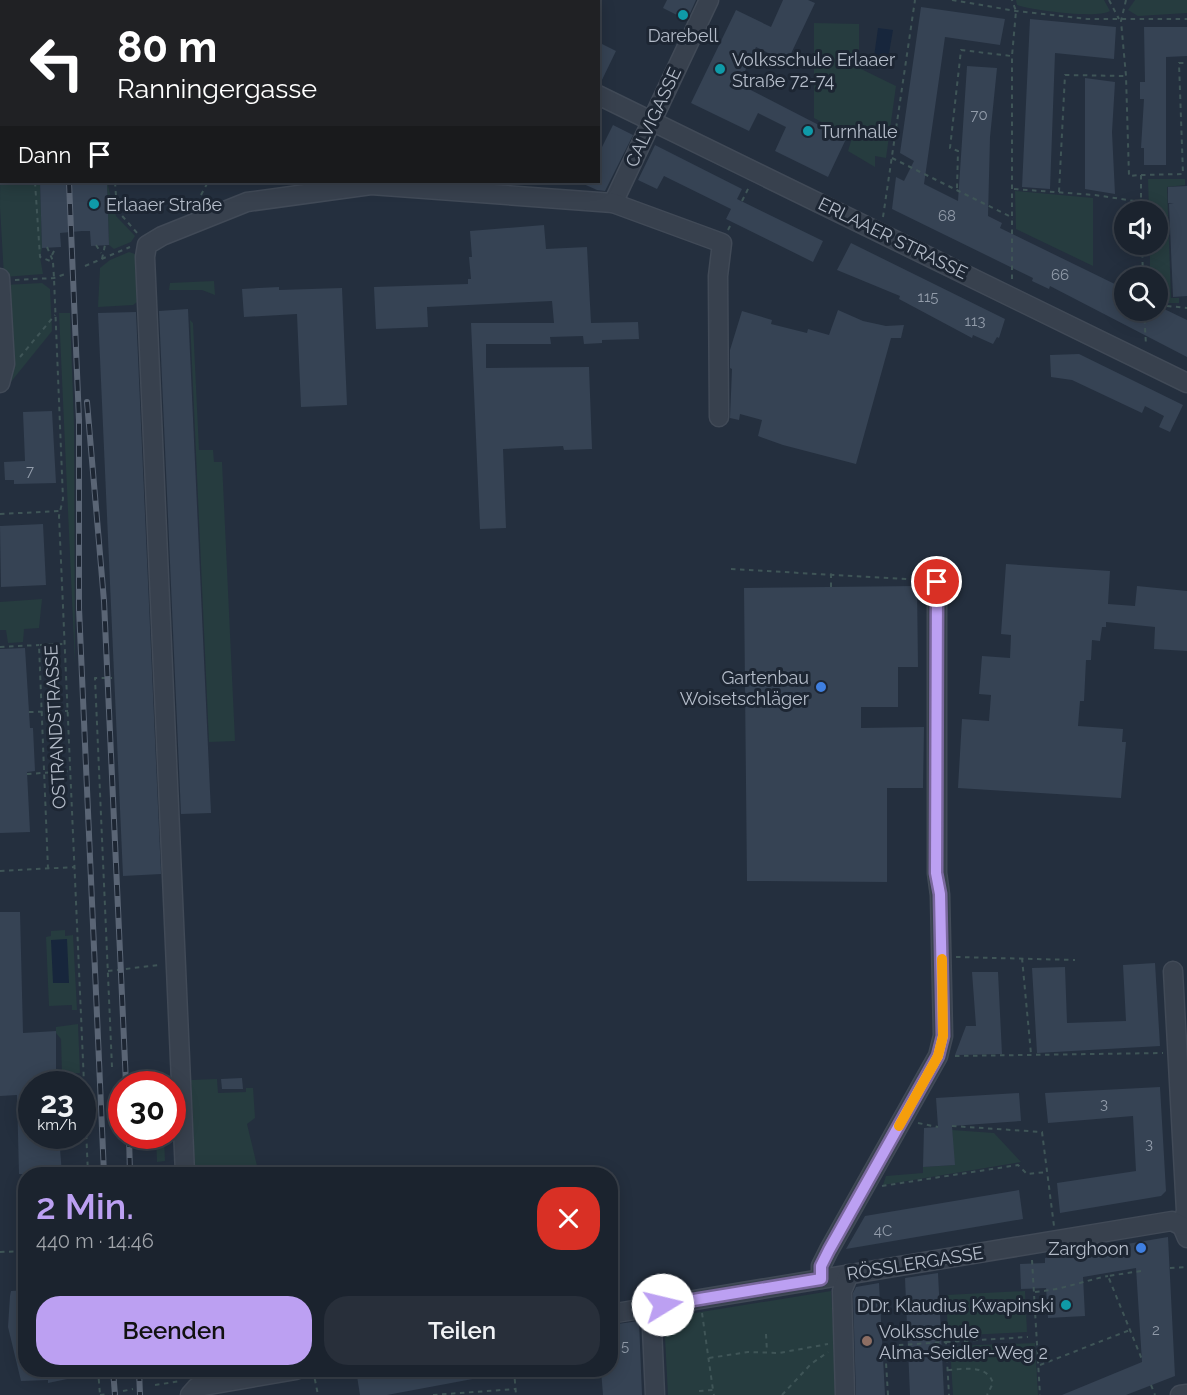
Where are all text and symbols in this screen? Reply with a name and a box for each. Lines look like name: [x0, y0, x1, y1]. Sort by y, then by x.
marker: Darebell: [676, 8, 690, 22]
text: 80 m: [117, 23, 217, 72]
icon: left: [18, 24, 96, 102]
place label: Darebell: [648, 25, 718, 46]
place label: Volksschule Erlaaer Straße 72-74: [732, 49, 896, 91]
marker: Volksschule Erlaaer Straße 72-74: [713, 62, 727, 76]
street label: CALVIGASSE: [621, 64, 685, 170]
text: Ranningergasse: [117, 73, 317, 104]
house number: 70: [970, 106, 988, 124]
place label: Turnhalle: [820, 121, 898, 142]
marker: Turnhalle: [801, 124, 815, 138]
icon: arrive: [83, 138, 116, 171]
text: Dann: [18, 142, 71, 168]
street label: ERLAAER STRASSE: [815, 193, 971, 283]
place label: Erlaaer Straße: [106, 194, 223, 215]
marker: Erlaaer Straße: [87, 197, 101, 211]
map controls: [1114, 201, 1168, 321]
button: sound: [1114, 201, 1168, 255]
house number: 68: [938, 207, 956, 225]
house number: 66: [1051, 266, 1069, 284]
button: search: [1114, 267, 1168, 321]
house number: 115: [917, 288, 939, 306]
house number: 113: [965, 312, 985, 330]
house number: 7: [26, 462, 34, 480]
pin: [911, 556, 962, 607]
icon: arrive: [920, 565, 953, 598]
street label: OSTRANDSTRASSE: [40, 644, 70, 810]
place label: Gartenbau Woisetschläger: [680, 667, 810, 709]
marker: Gartenbau Woisetschläger: [814, 680, 828, 694]
speed limit sign: 30: [108, 1071, 186, 1149]
text: 23: [40, 1085, 74, 1120]
house number: 3: [1100, 1095, 1108, 1113]
text: km/h: [37, 1116, 77, 1134]
house number: 3: [1145, 1135, 1153, 1153]
text: 2 Min.: [36, 1185, 134, 1227]
button: close: [537, 1187, 600, 1250]
house number: 4C: [874, 1222, 892, 1240]
text: 440 m · 14:46: [36, 1229, 154, 1253]
place label: Zarghoon: [1048, 1238, 1129, 1259]
marker: Zarghoon: [1134, 1241, 1148, 1255]
street label: RÖSSLERGASSE: [845, 1242, 985, 1284]
position arrow: [631, 1273, 695, 1337]
place label: DDr. Klaudius Kwapinski: [857, 1295, 1054, 1316]
button: Beenden: [36, 1296, 312, 1365]
button: Teilen: [324, 1296, 600, 1365]
marker: DDr. Klaudius Kwapinski: [1059, 1298, 1073, 1312]
place label: Volksschule Alma-Seidler-Weg 2: [879, 1321, 1048, 1363]
house number: 2: [1152, 1321, 1160, 1339]
marker: Volksschule Alma-Seidler-Weg 2: [860, 1334, 874, 1348]
house number: 5: [621, 1337, 629, 1355]

